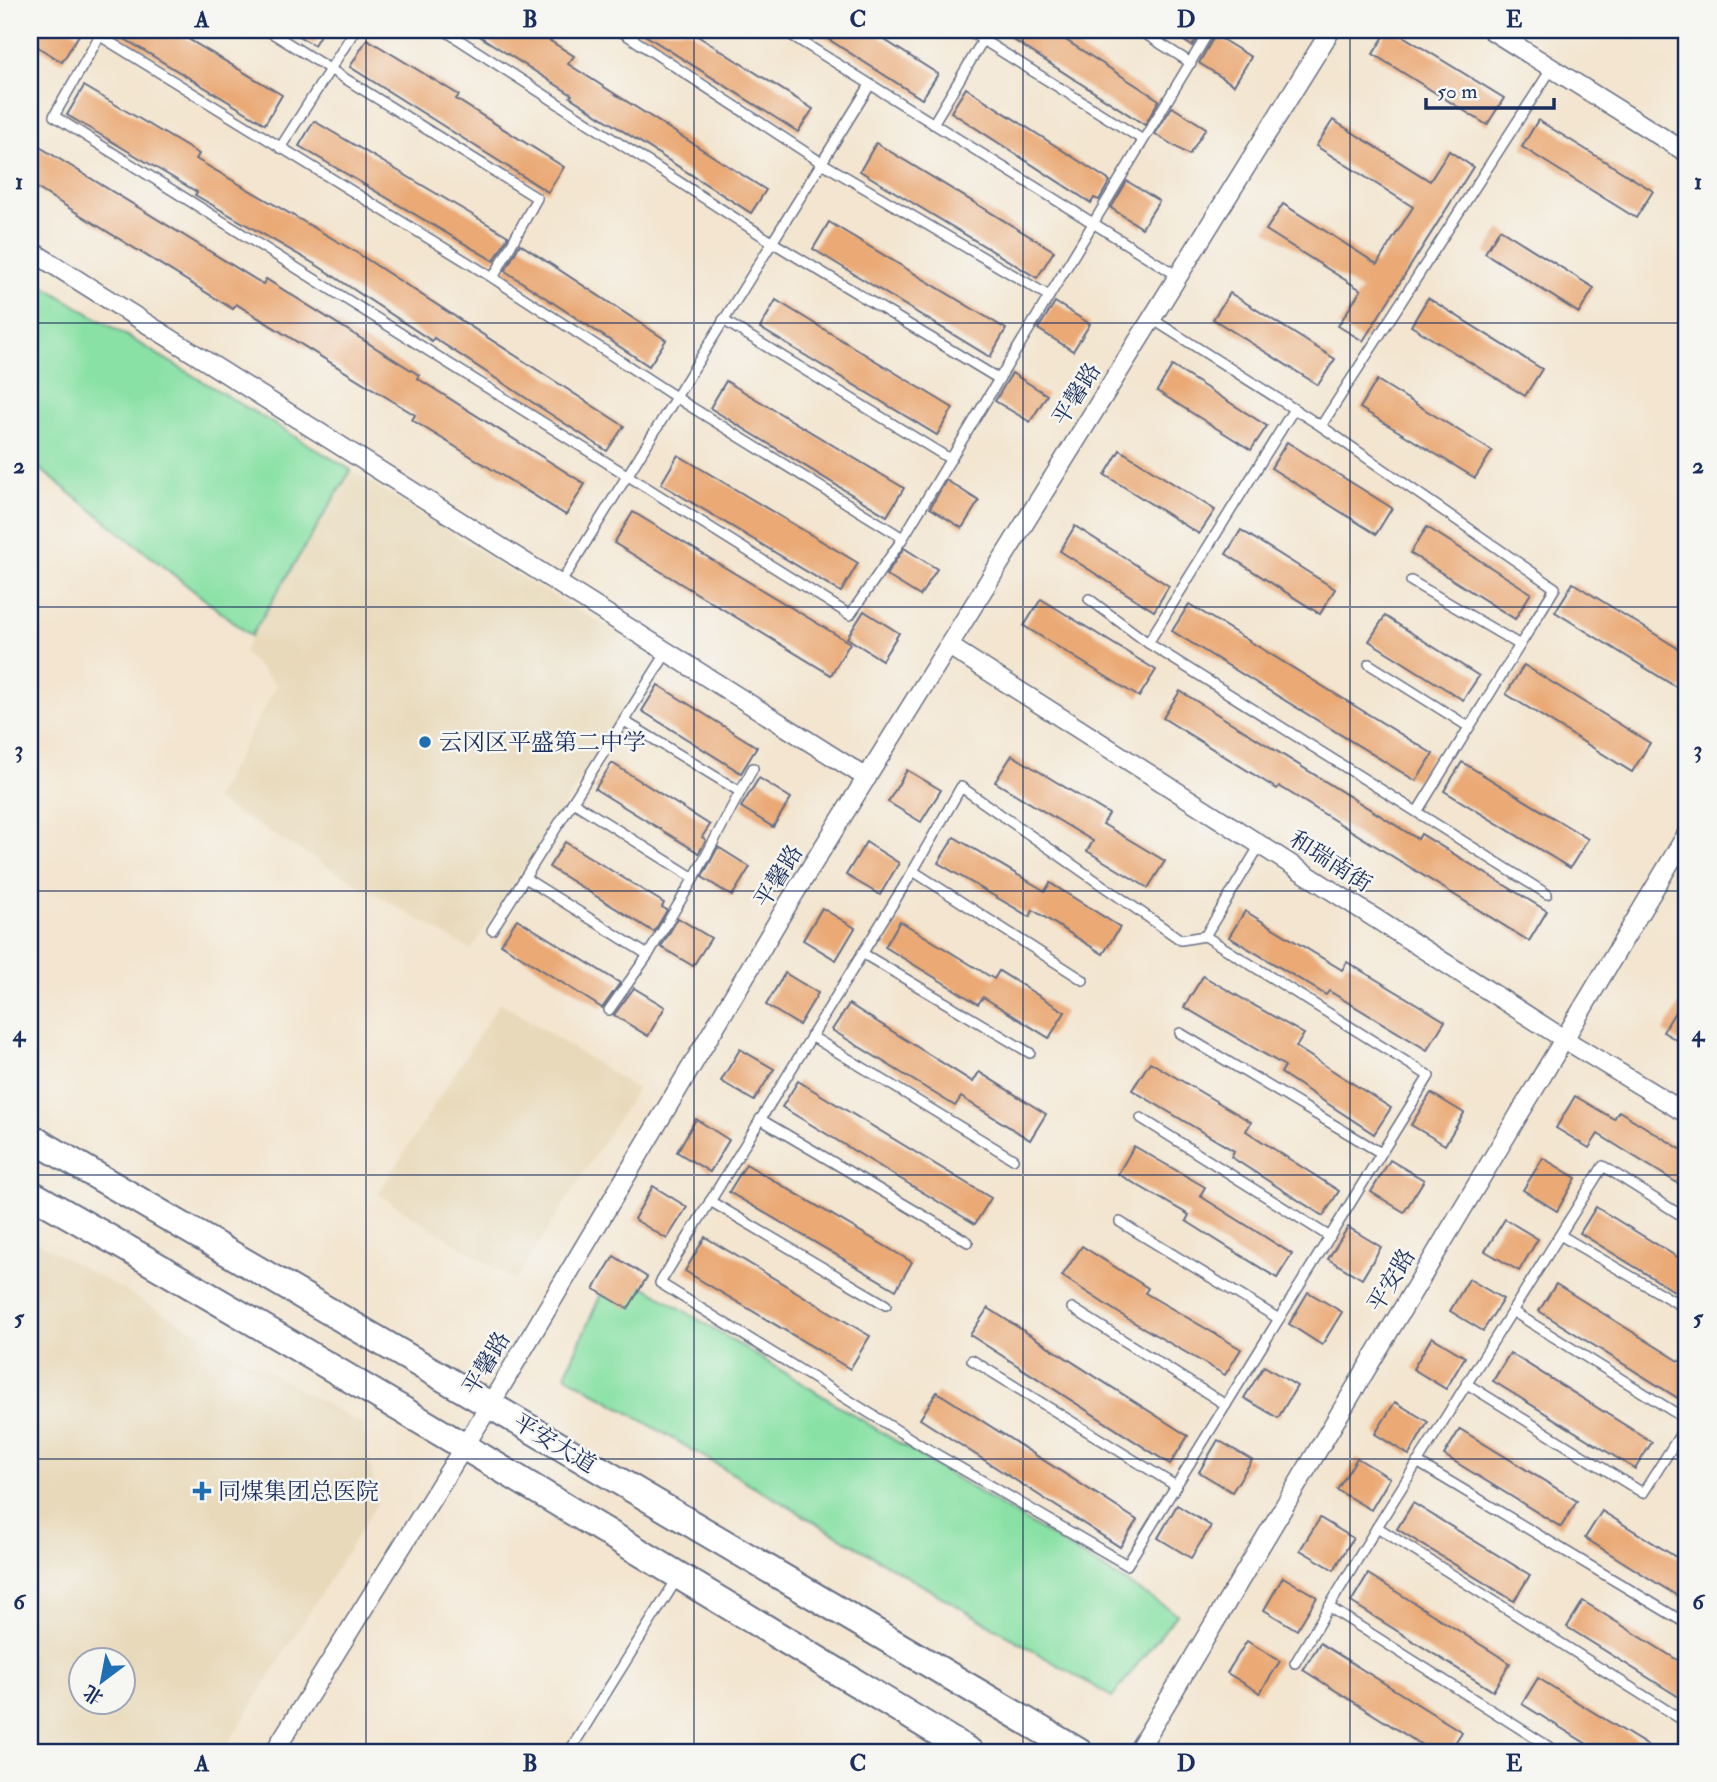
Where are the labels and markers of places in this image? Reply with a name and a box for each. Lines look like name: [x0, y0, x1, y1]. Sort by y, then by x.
place label: 云冈区平盛第二中学: [439, 728, 646, 757]
marker: 云冈区平盛第二中学: [417, 734, 433, 750]
place label: 同煤集团总医院: [218, 1477, 379, 1506]
marker: 同煤集团总医院: [192, 1481, 212, 1501]

